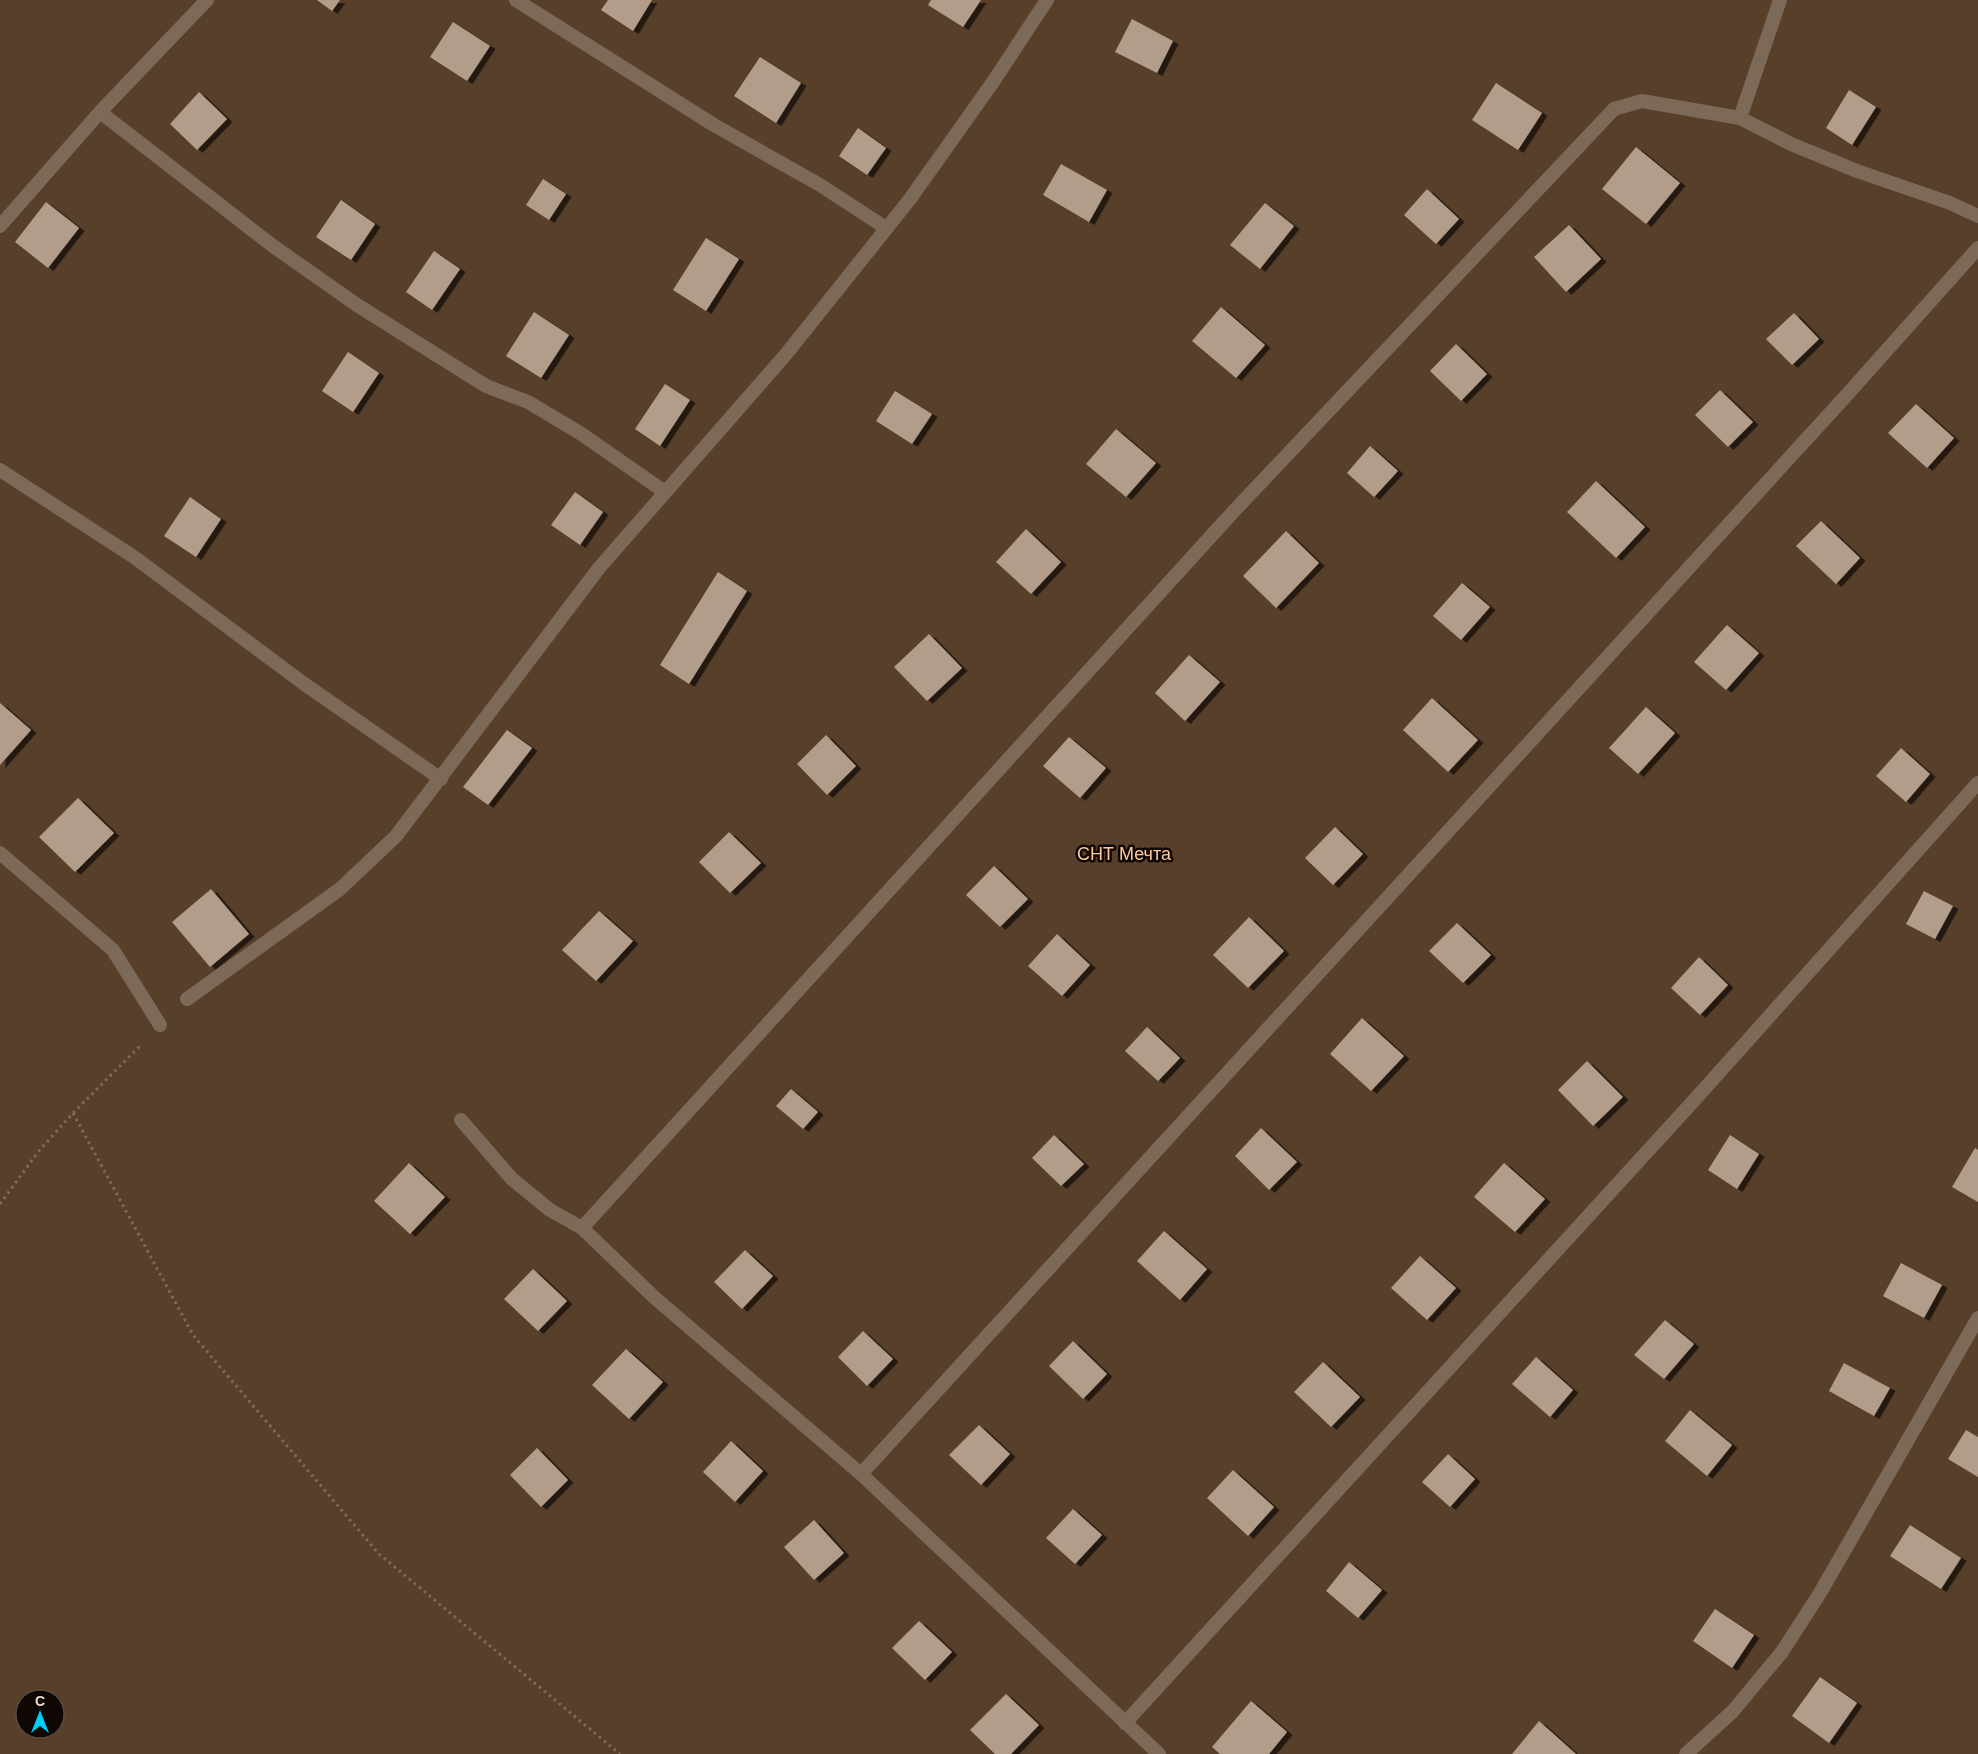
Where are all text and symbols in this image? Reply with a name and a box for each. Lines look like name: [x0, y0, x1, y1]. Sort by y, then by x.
park label: СНТ Мечта: [1077, 844, 1172, 864]
north arrow: [15, 1689, 65, 1739]
text: С: [35, 1693, 45, 1709]

